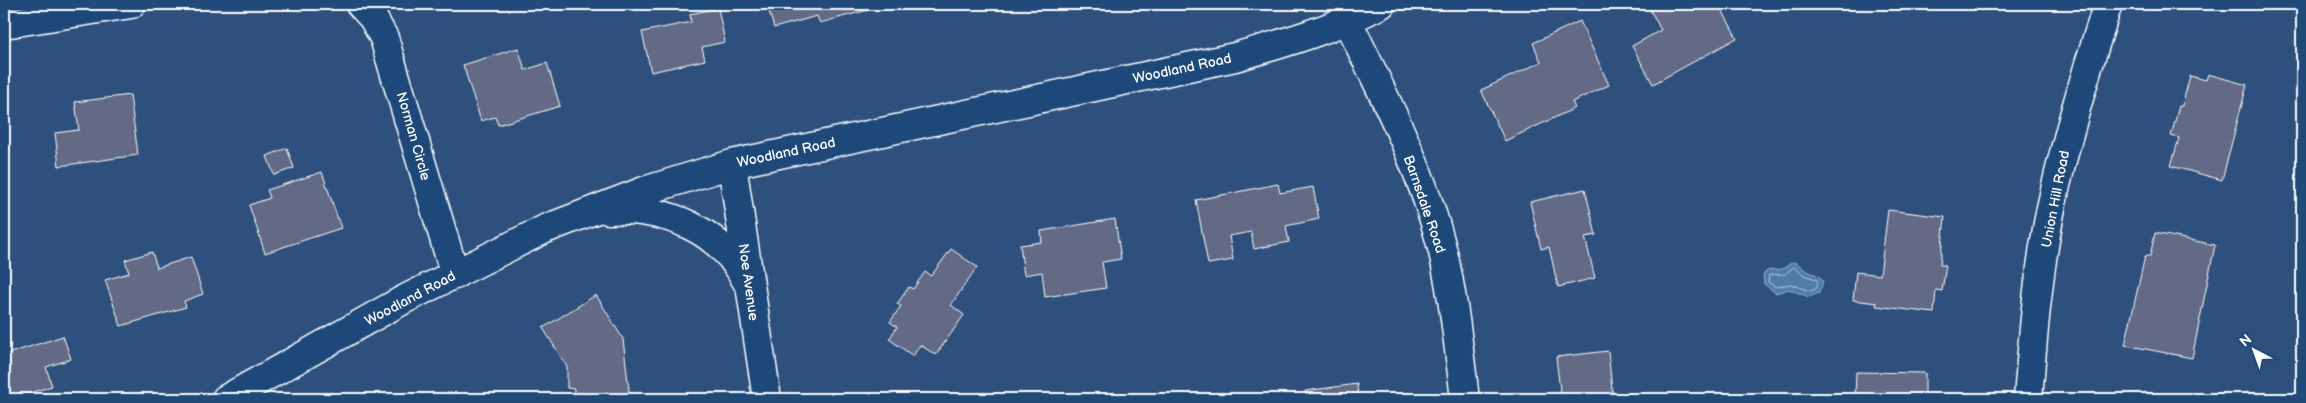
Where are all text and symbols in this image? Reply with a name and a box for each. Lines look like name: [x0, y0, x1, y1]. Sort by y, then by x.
street label: Woodland Road: [1131, 50, 1233, 87]
street label: Norman Circle: [393, 90, 434, 182]
street label: Woodland Road: [735, 134, 837, 171]
street label: Union Hill Road: [2038, 149, 2073, 249]
street label: Barnsdale Road: [1400, 153, 1449, 255]
street label: Noe Avenue: [735, 242, 762, 322]
street label: Woodland Road: [362, 267, 459, 330]
north arrow: [2228, 326, 2278, 376]
text: N: [2236, 331, 2255, 350]

